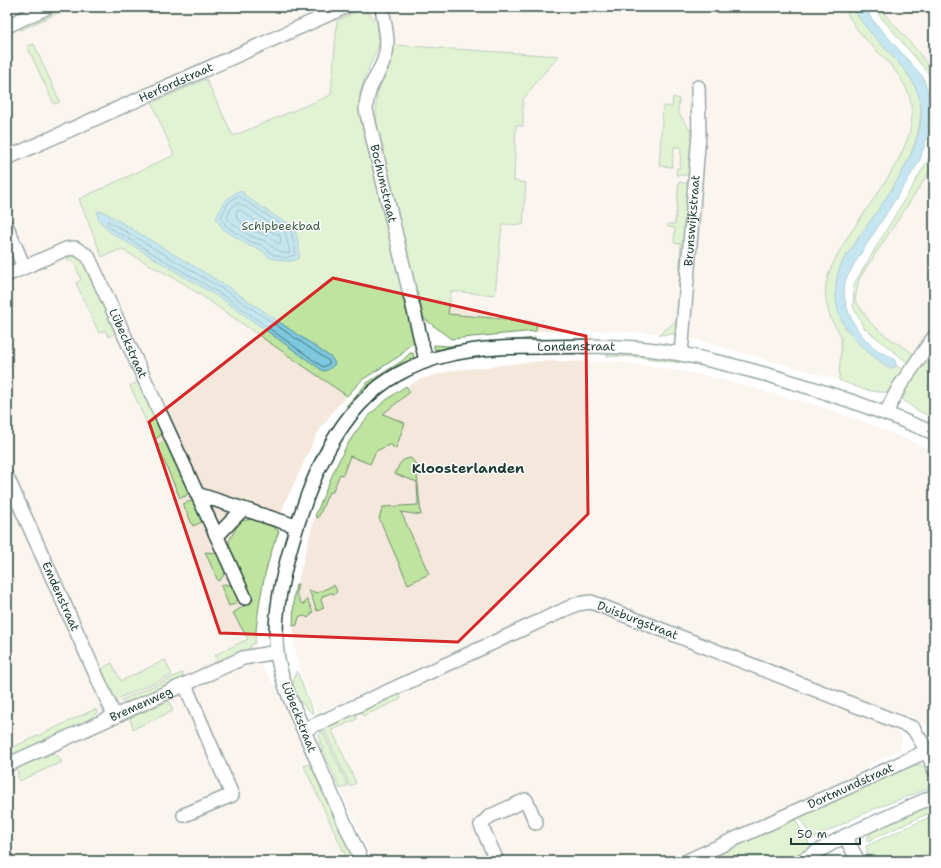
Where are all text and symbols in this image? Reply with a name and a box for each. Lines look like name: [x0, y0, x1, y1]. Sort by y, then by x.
street label: Herfordstraat: [136, 59, 216, 106]
street label: Bochumstraat: [366, 143, 401, 224]
street label: Brunswijkstraat: [680, 174, 704, 267]
park label: Schipbeekbad: [242, 218, 321, 234]
street label: Lübeckstraat: [105, 306, 151, 381]
street label: Londenstraat: [537, 338, 616, 355]
district label: Kloosterlanden: [412, 459, 524, 477]
street label: Emdenstraat: [38, 559, 83, 634]
street label: Duisburgstraat: [595, 597, 681, 643]
street label: Lübeckstraat: [278, 679, 320, 755]
street label: Bremenweg: [107, 683, 175, 725]
street label: Dortmundstraat: [805, 759, 896, 813]
scale bar: [791, 820, 860, 846]
text: 50 m: [797, 826, 827, 842]

